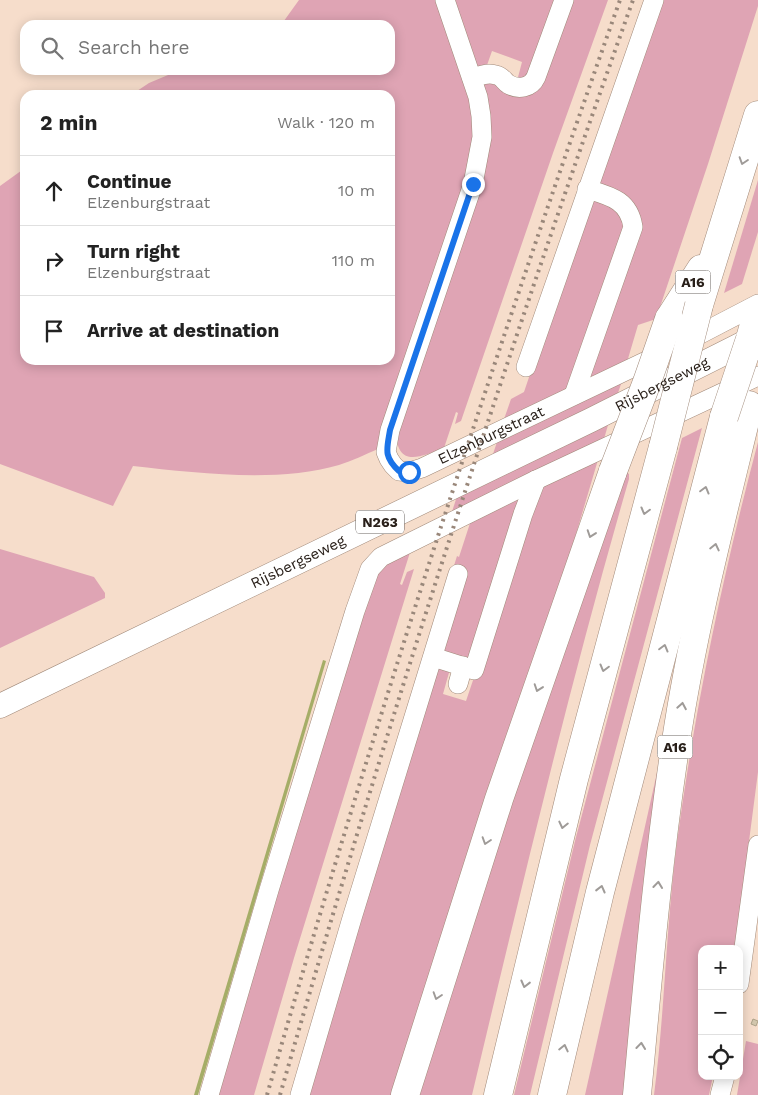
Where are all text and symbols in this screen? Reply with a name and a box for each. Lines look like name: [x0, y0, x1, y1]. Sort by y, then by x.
search box: [20, 20, 395, 75]
icon: search: [38, 34, 66, 62]
text: Search here: [78, 36, 189, 59]
text: 2 min: [40, 110, 97, 135]
text: Walk · 120 m: [277, 113, 375, 132]
one-way arrow: [739, 157, 749, 165]
text: Continue: [87, 170, 171, 193]
route end: [462, 173, 485, 196]
icon: ahead: [40, 177, 68, 205]
text: 10 m: [338, 181, 375, 200]
text: Elzenburgstraat: [87, 193, 210, 212]
text: Turn right: [87, 240, 180, 263]
icon: right: [40, 247, 68, 275]
text: 110 m: [332, 251, 375, 270]
text: Elzenburgstraat: [87, 263, 210, 282]
road number: A16: [676, 270, 710, 294]
icon: arrive: [40, 317, 68, 345]
text: Arrive at destination: [87, 319, 279, 342]
street label: Rijsbergseweg: [612, 353, 712, 415]
street label: Elzenburgstraat: [435, 402, 548, 468]
route start: [398, 461, 421, 484]
one-way arrow: [699, 486, 710, 495]
one-way arrow: [641, 507, 651, 515]
road number: N263: [356, 511, 404, 534]
one-way arrow: [587, 529, 597, 538]
street label: Rijsbergseweg: [248, 531, 348, 592]
one-way arrow: [709, 543, 720, 552]
one-way arrow: [658, 643, 669, 652]
one-way arrow: [599, 664, 609, 672]
one-way arrow: [534, 683, 544, 691]
one-way arrow: [676, 702, 686, 711]
road number: A16: [658, 736, 692, 759]
one-way arrow: [558, 821, 569, 830]
one-way arrow: [481, 837, 491, 845]
one-way arrow: [652, 881, 663, 889]
one-way arrow: [595, 885, 606, 894]
map controls: [698, 945, 743, 1080]
button: +: [698, 945, 743, 990]
one-way arrow: [520, 979, 531, 988]
button: −: [698, 990, 743, 1035]
one-way arrow: [432, 992, 442, 1000]
button: locate: [698, 1035, 743, 1080]
one-way arrow: [635, 1042, 646, 1050]
one-way arrow: [558, 1043, 569, 1052]

